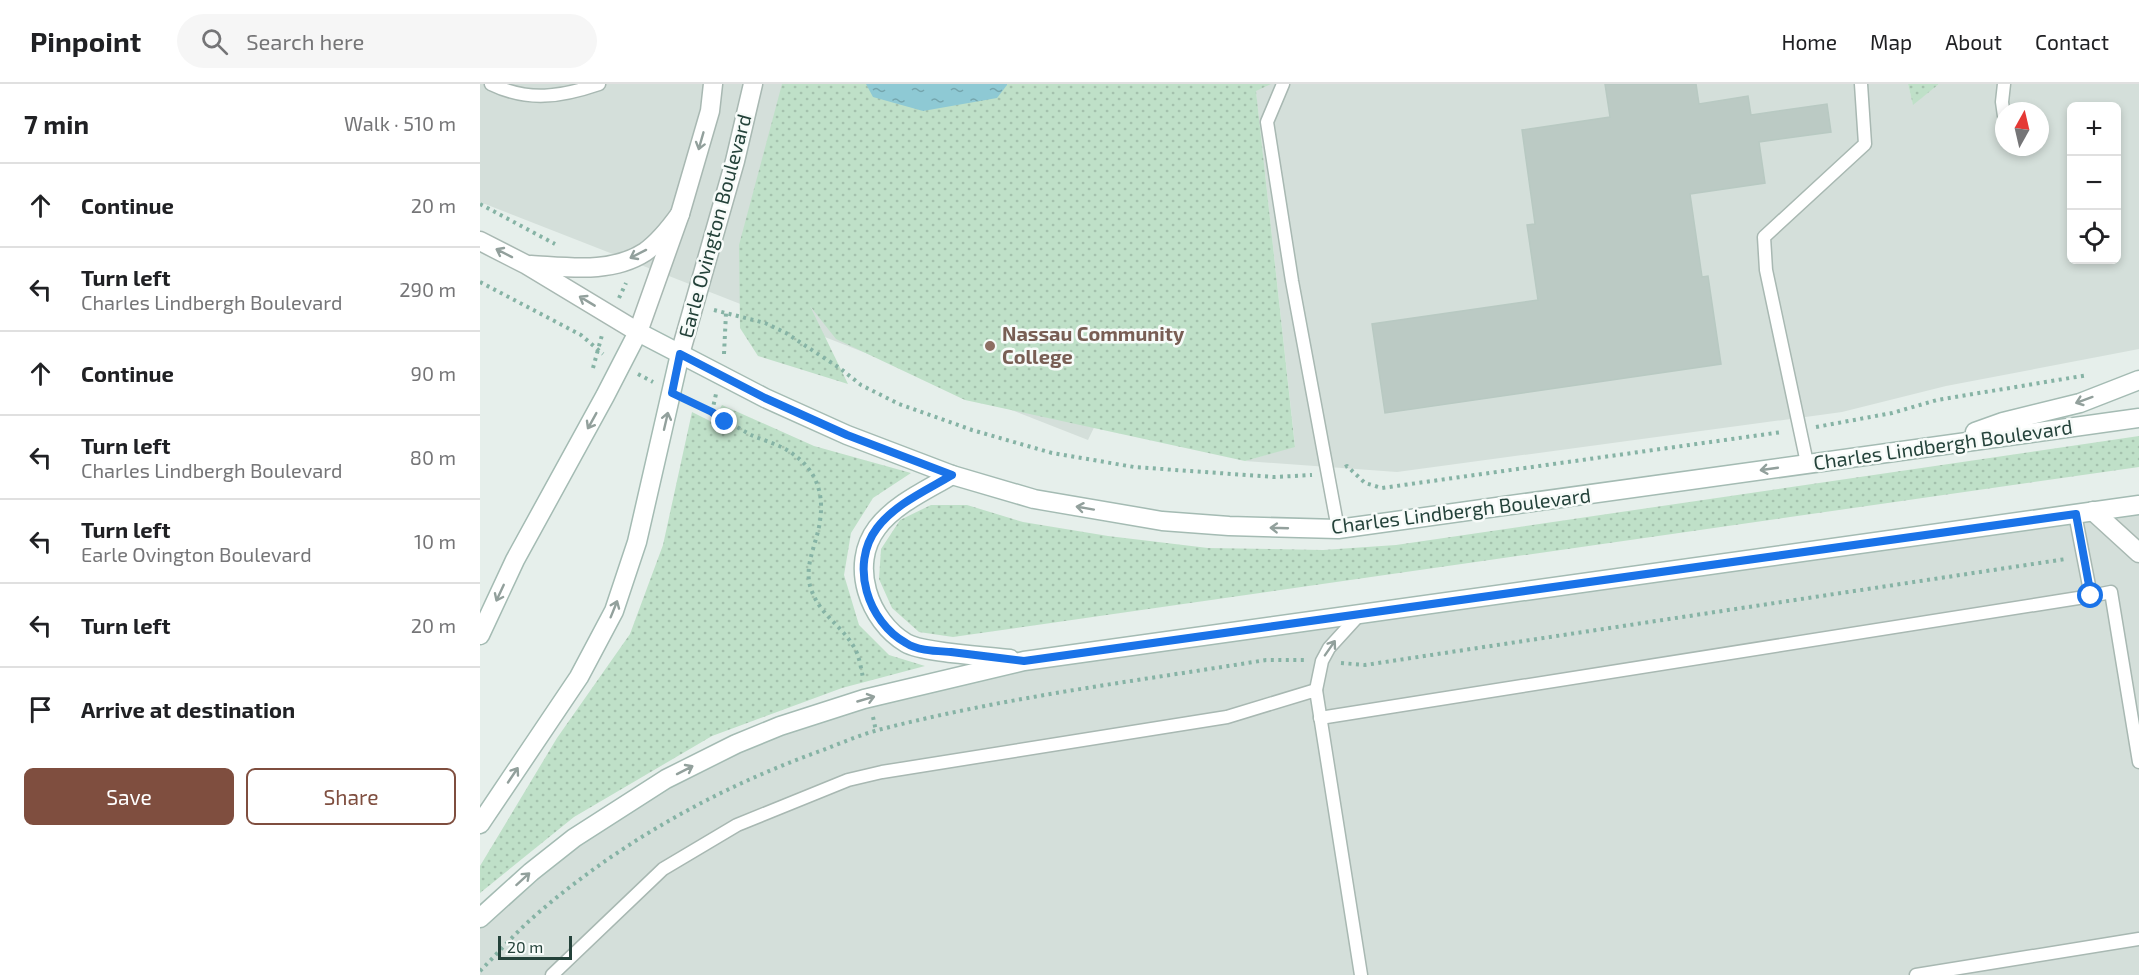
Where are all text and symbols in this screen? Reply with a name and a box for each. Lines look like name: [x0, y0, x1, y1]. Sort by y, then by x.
search box: [177, 14, 597, 68]
text: Pinpoint: [30, 24, 141, 58]
icon: search: [198, 25, 231, 58]
text: Search here: [246, 28, 364, 54]
text: Home: [1781, 29, 1837, 54]
text: Map: [1870, 29, 1912, 54]
text: About: [1945, 29, 2002, 54]
text: Contact: [2035, 29, 2109, 54]
north arrow: [1995, 102, 2049, 156]
map controls: [2067, 102, 2121, 264]
button: +: [2067, 102, 2121, 156]
text: 7 min: [24, 108, 89, 139]
text: Walk · 510 m: [344, 111, 456, 135]
street label: Earle Ovington Boulevard: [673, 111, 755, 340]
one-way arrow: [695, 131, 706, 150]
button: −: [2067, 156, 2121, 210]
icon: ahead: [24, 189, 57, 222]
text: Continue: [81, 192, 174, 218]
text: 20 m: [411, 193, 456, 217]
button: locate: [2067, 210, 2121, 264]
one-way arrow: [495, 247, 513, 258]
one-way arrow: [630, 249, 648, 260]
text: Turn left: [81, 264, 170, 290]
icon: left: [24, 273, 57, 306]
text: 290 m: [399, 277, 456, 301]
text: Charles Lindbergh Boulevard: [81, 290, 343, 314]
one-way arrow: [579, 295, 596, 307]
place label: Nassau Community College: [1002, 321, 1185, 368]
marker: Nassau Community College: [983, 339, 997, 353]
icon: ahead: [24, 357, 57, 390]
text: Continue: [81, 360, 174, 386]
text: 90 m: [411, 361, 456, 385]
one-way arrow: [2076, 396, 2094, 407]
route end: [711, 408, 737, 434]
one-way arrow: [586, 412, 598, 429]
one-way arrow: [660, 412, 672, 431]
street label: Charles Lindbergh Boulevard: [1812, 414, 2074, 474]
text: Turn left: [81, 432, 170, 458]
icon: left: [24, 441, 57, 474]
text: 80 m: [410, 445, 456, 469]
text: Charles Lindbergh Boulevard: [81, 458, 343, 482]
one-way arrow: [1760, 463, 1779, 474]
street label: Charles Lindbergh Boulevard: [1330, 482, 1592, 538]
one-way arrow: [1076, 502, 1096, 513]
text: Turn left: [81, 516, 170, 542]
one-way arrow: [1270, 522, 1290, 533]
icon: left: [24, 525, 57, 558]
text: 10 m: [414, 529, 456, 553]
text: Earle Ovington Boulevard: [81, 542, 312, 566]
route start: [2077, 582, 2103, 608]
one-way arrow: [493, 584, 505, 602]
one-way arrow: [609, 600, 620, 619]
icon: left: [24, 609, 57, 642]
text: Turn left: [81, 612, 170, 638]
text: 20 m: [411, 613, 456, 637]
one-way arrow: [1324, 640, 1336, 656]
icon: arrive: [24, 693, 57, 726]
one-way arrow: [856, 693, 875, 704]
text: Arrive at destination: [81, 696, 295, 722]
one-way arrow: [675, 764, 693, 775]
button: Save: [24, 768, 234, 825]
button: Share: [246, 768, 456, 825]
one-way arrow: [507, 768, 519, 784]
one-way arrow: [516, 872, 531, 886]
scale bar: [498, 933, 572, 960]
text: 20 m: [507, 937, 543, 956]

